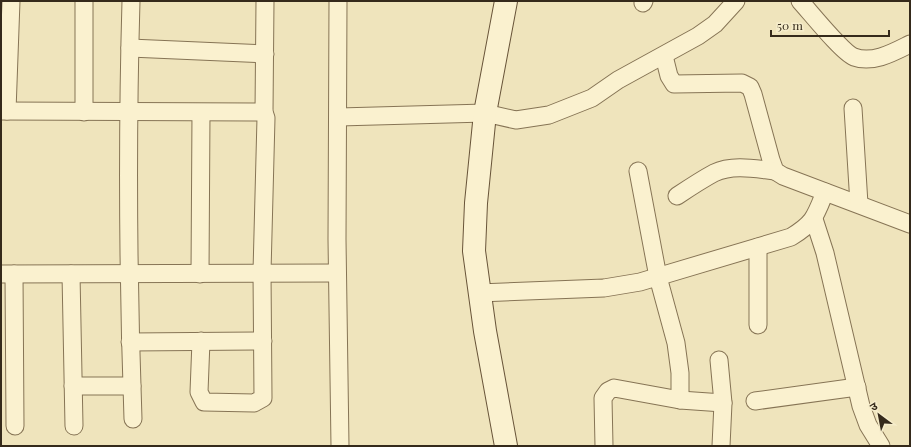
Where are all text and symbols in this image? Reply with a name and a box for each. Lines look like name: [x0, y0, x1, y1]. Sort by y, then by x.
scale bar: [771, 12, 889, 38]
text: 50 m: [777, 17, 803, 33]
north arrow: [859, 395, 899, 435]
text: उ: [867, 398, 881, 414]

